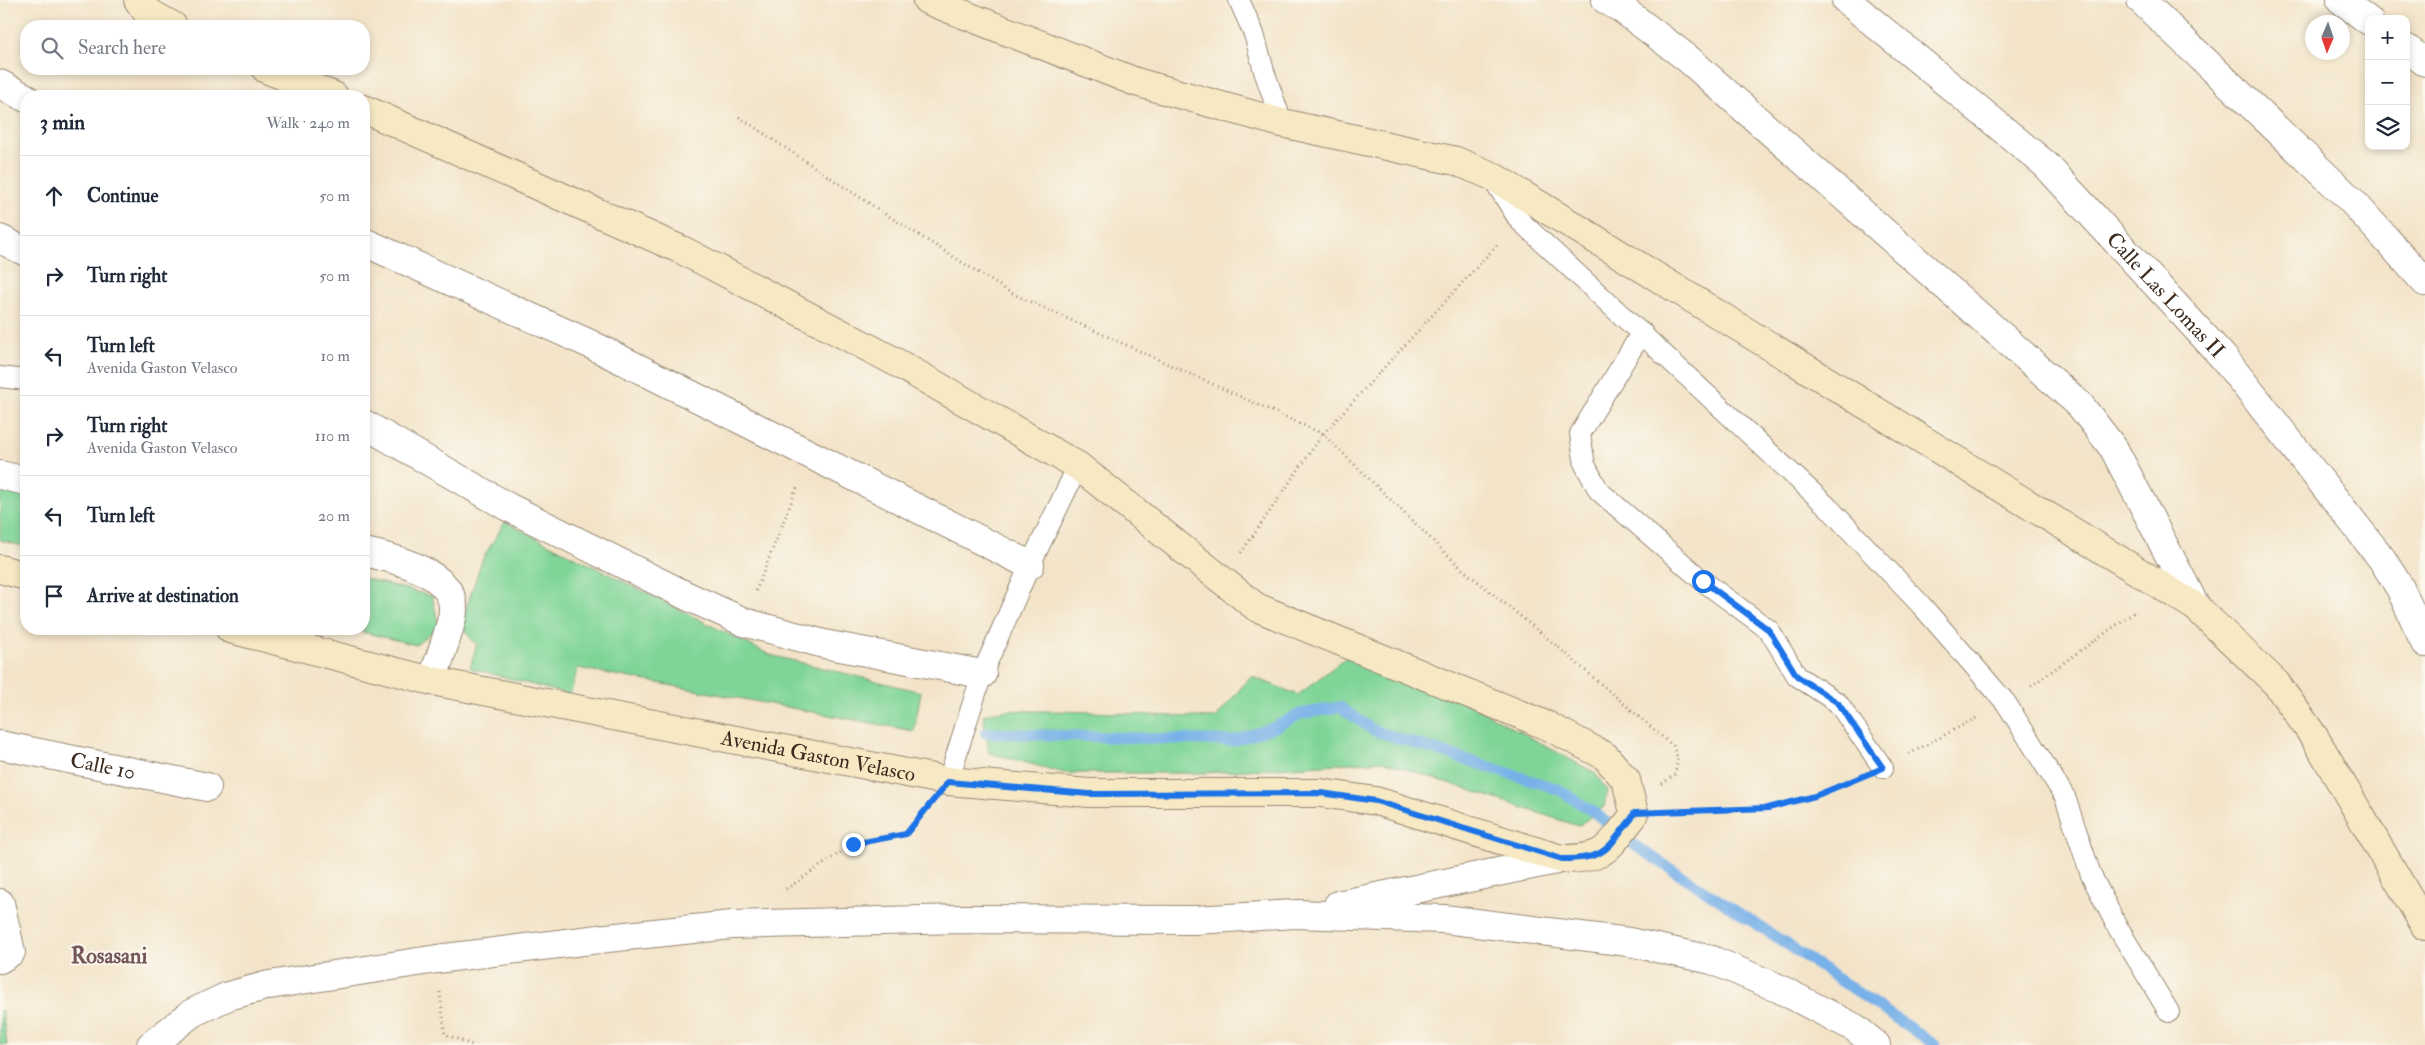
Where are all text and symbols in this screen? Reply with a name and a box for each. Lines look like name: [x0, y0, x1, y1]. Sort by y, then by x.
north arrow: [2305, 15, 2350, 60]
map controls: [2365, 15, 2410, 150]
button: +: [2365, 15, 2410, 60]
search box: [20, 20, 370, 75]
icon: search: [38, 34, 66, 62]
text: Search here: [78, 36, 166, 60]
button: −: [2365, 60, 2410, 105]
button: layers: [2365, 105, 2410, 150]
text: 3 min: [40, 109, 85, 136]
text: Walk · 240 m: [266, 113, 350, 133]
icon: ahead: [40, 182, 68, 210]
text: Continue: [87, 184, 158, 208]
text: 50 m: [319, 186, 350, 206]
street label: Calle Las Lomas II: [2101, 226, 2231, 364]
icon: right: [40, 262, 68, 290]
text: Turn right: [87, 264, 167, 288]
text: 50 m: [319, 266, 350, 286]
text: Turn left: [87, 334, 155, 358]
icon: left: [40, 342, 68, 370]
text: 10 m: [320, 346, 350, 366]
text: Avenida Gaston Velasco: [87, 358, 237, 378]
text: Turn right: [87, 414, 167, 438]
icon: right: [40, 422, 68, 450]
text: 110 m: [315, 426, 350, 446]
text: Avenida Gaston Velasco: [87, 438, 237, 458]
icon: left: [40, 502, 68, 530]
text: Turn left: [87, 504, 155, 528]
text: 20 m: [318, 506, 350, 526]
route start: [1692, 570, 1715, 593]
icon: arrive: [40, 582, 68, 610]
text: Arrive at destination: [87, 584, 239, 608]
street label: Avenida Gaston Velasco: [718, 724, 918, 788]
street label: Calle 10: [68, 746, 138, 786]
route end: [842, 833, 865, 856]
district label: Rosasani: [71, 942, 147, 970]

